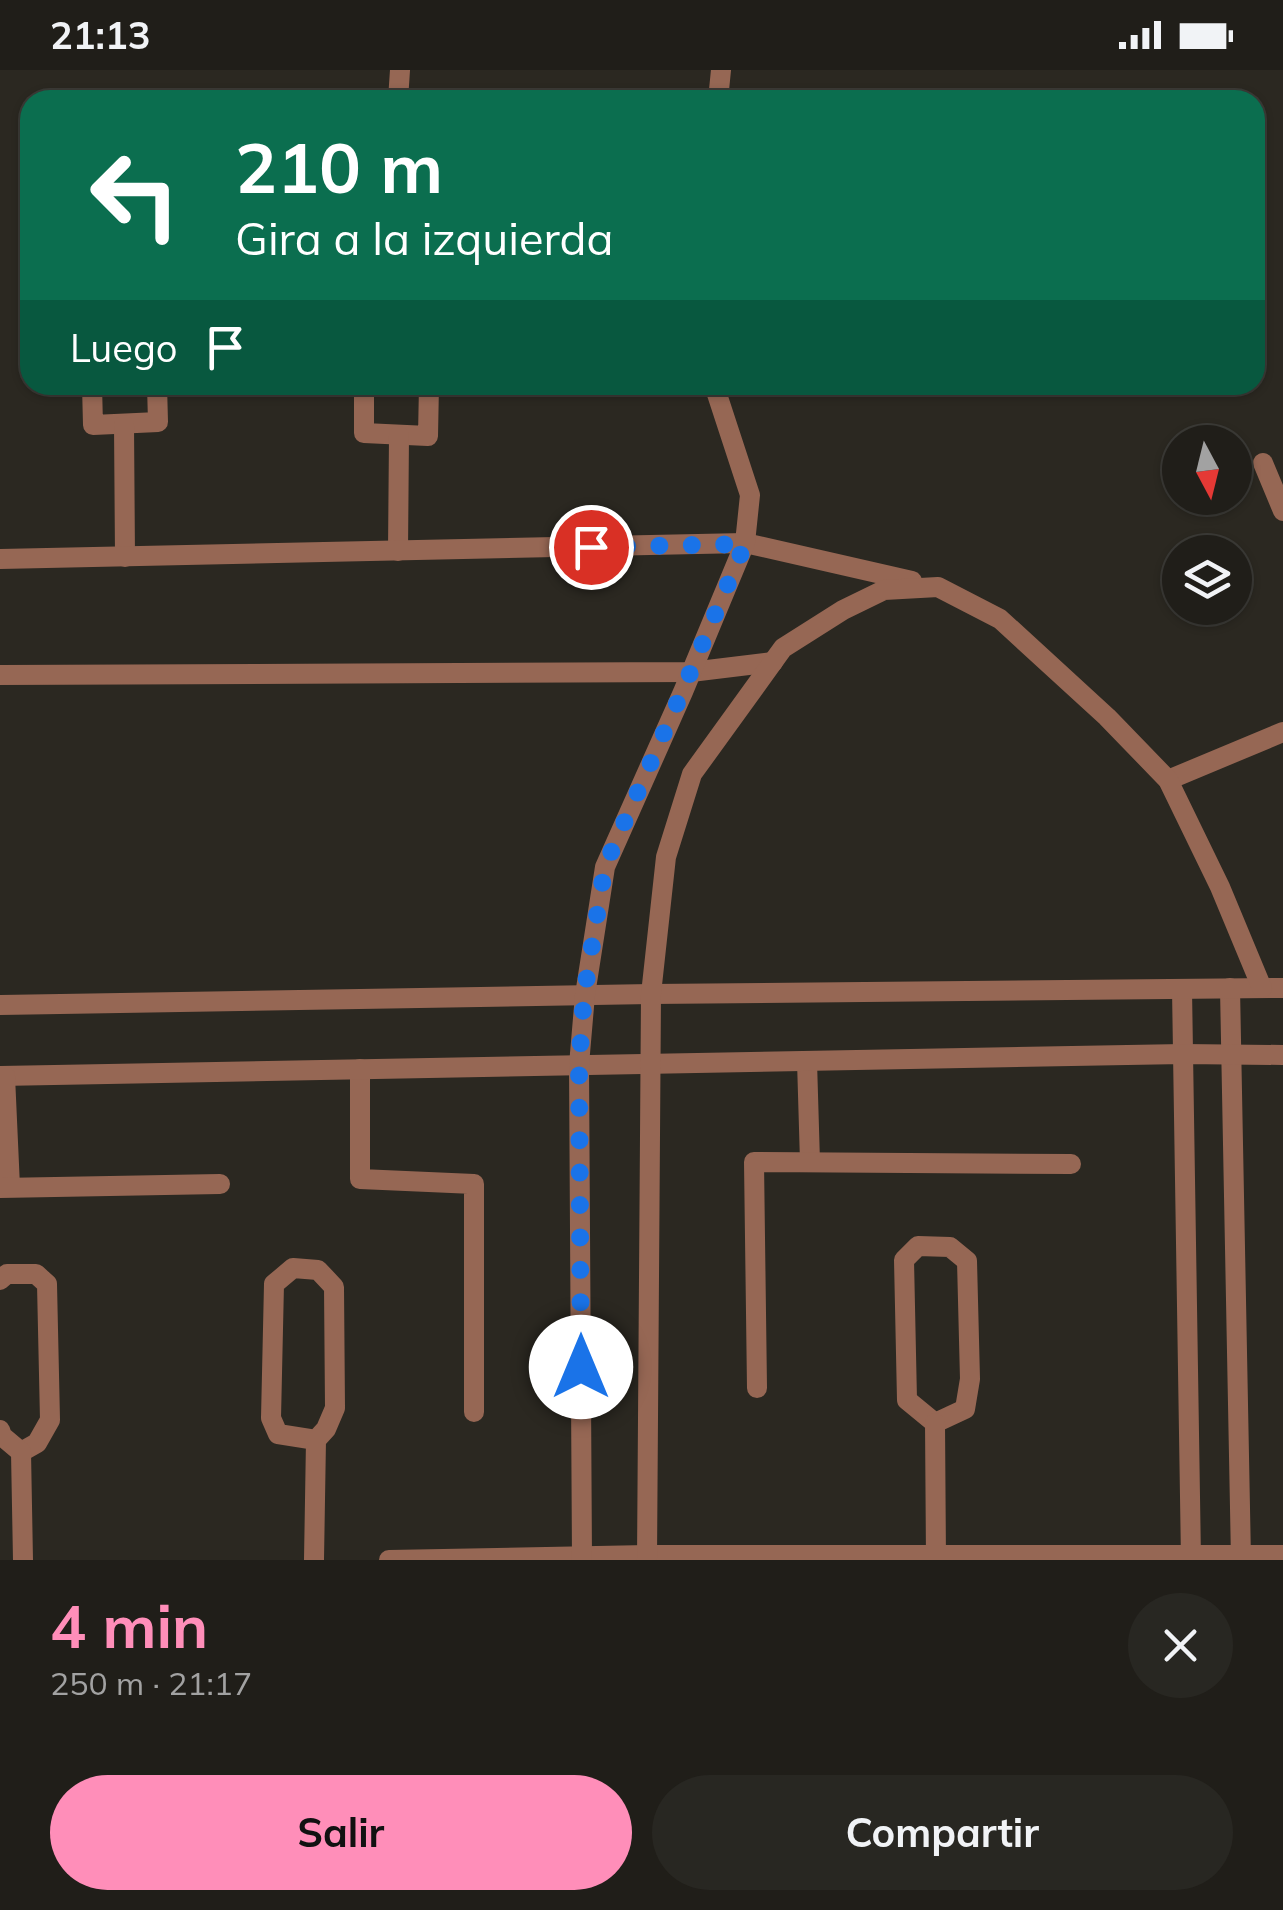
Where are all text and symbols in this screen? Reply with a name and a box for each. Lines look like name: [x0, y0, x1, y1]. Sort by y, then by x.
text: 21:13: [50, 11, 151, 59]
text: 210 m: [235, 123, 443, 211]
icon: left: [70, 130, 200, 260]
text: Gira a la izquierda: [235, 210, 613, 266]
icon: arrive: [198, 320, 253, 375]
text: Luego: [70, 324, 178, 372]
north arrow: [1162, 425, 1252, 515]
map controls: [1162, 425, 1252, 625]
pin: [549, 505, 634, 590]
icon: arrive: [564, 520, 619, 575]
button: layers: [1162, 535, 1252, 625]
position arrow: [529, 1315, 633, 1419]
text: 4 min: [50, 1588, 208, 1663]
button: close: [1128, 1593, 1233, 1698]
text: 250 m · 21:17: [50, 1663, 252, 1703]
button: Salir: [50, 1775, 632, 1890]
button: Compartir: [652, 1775, 1233, 1890]

